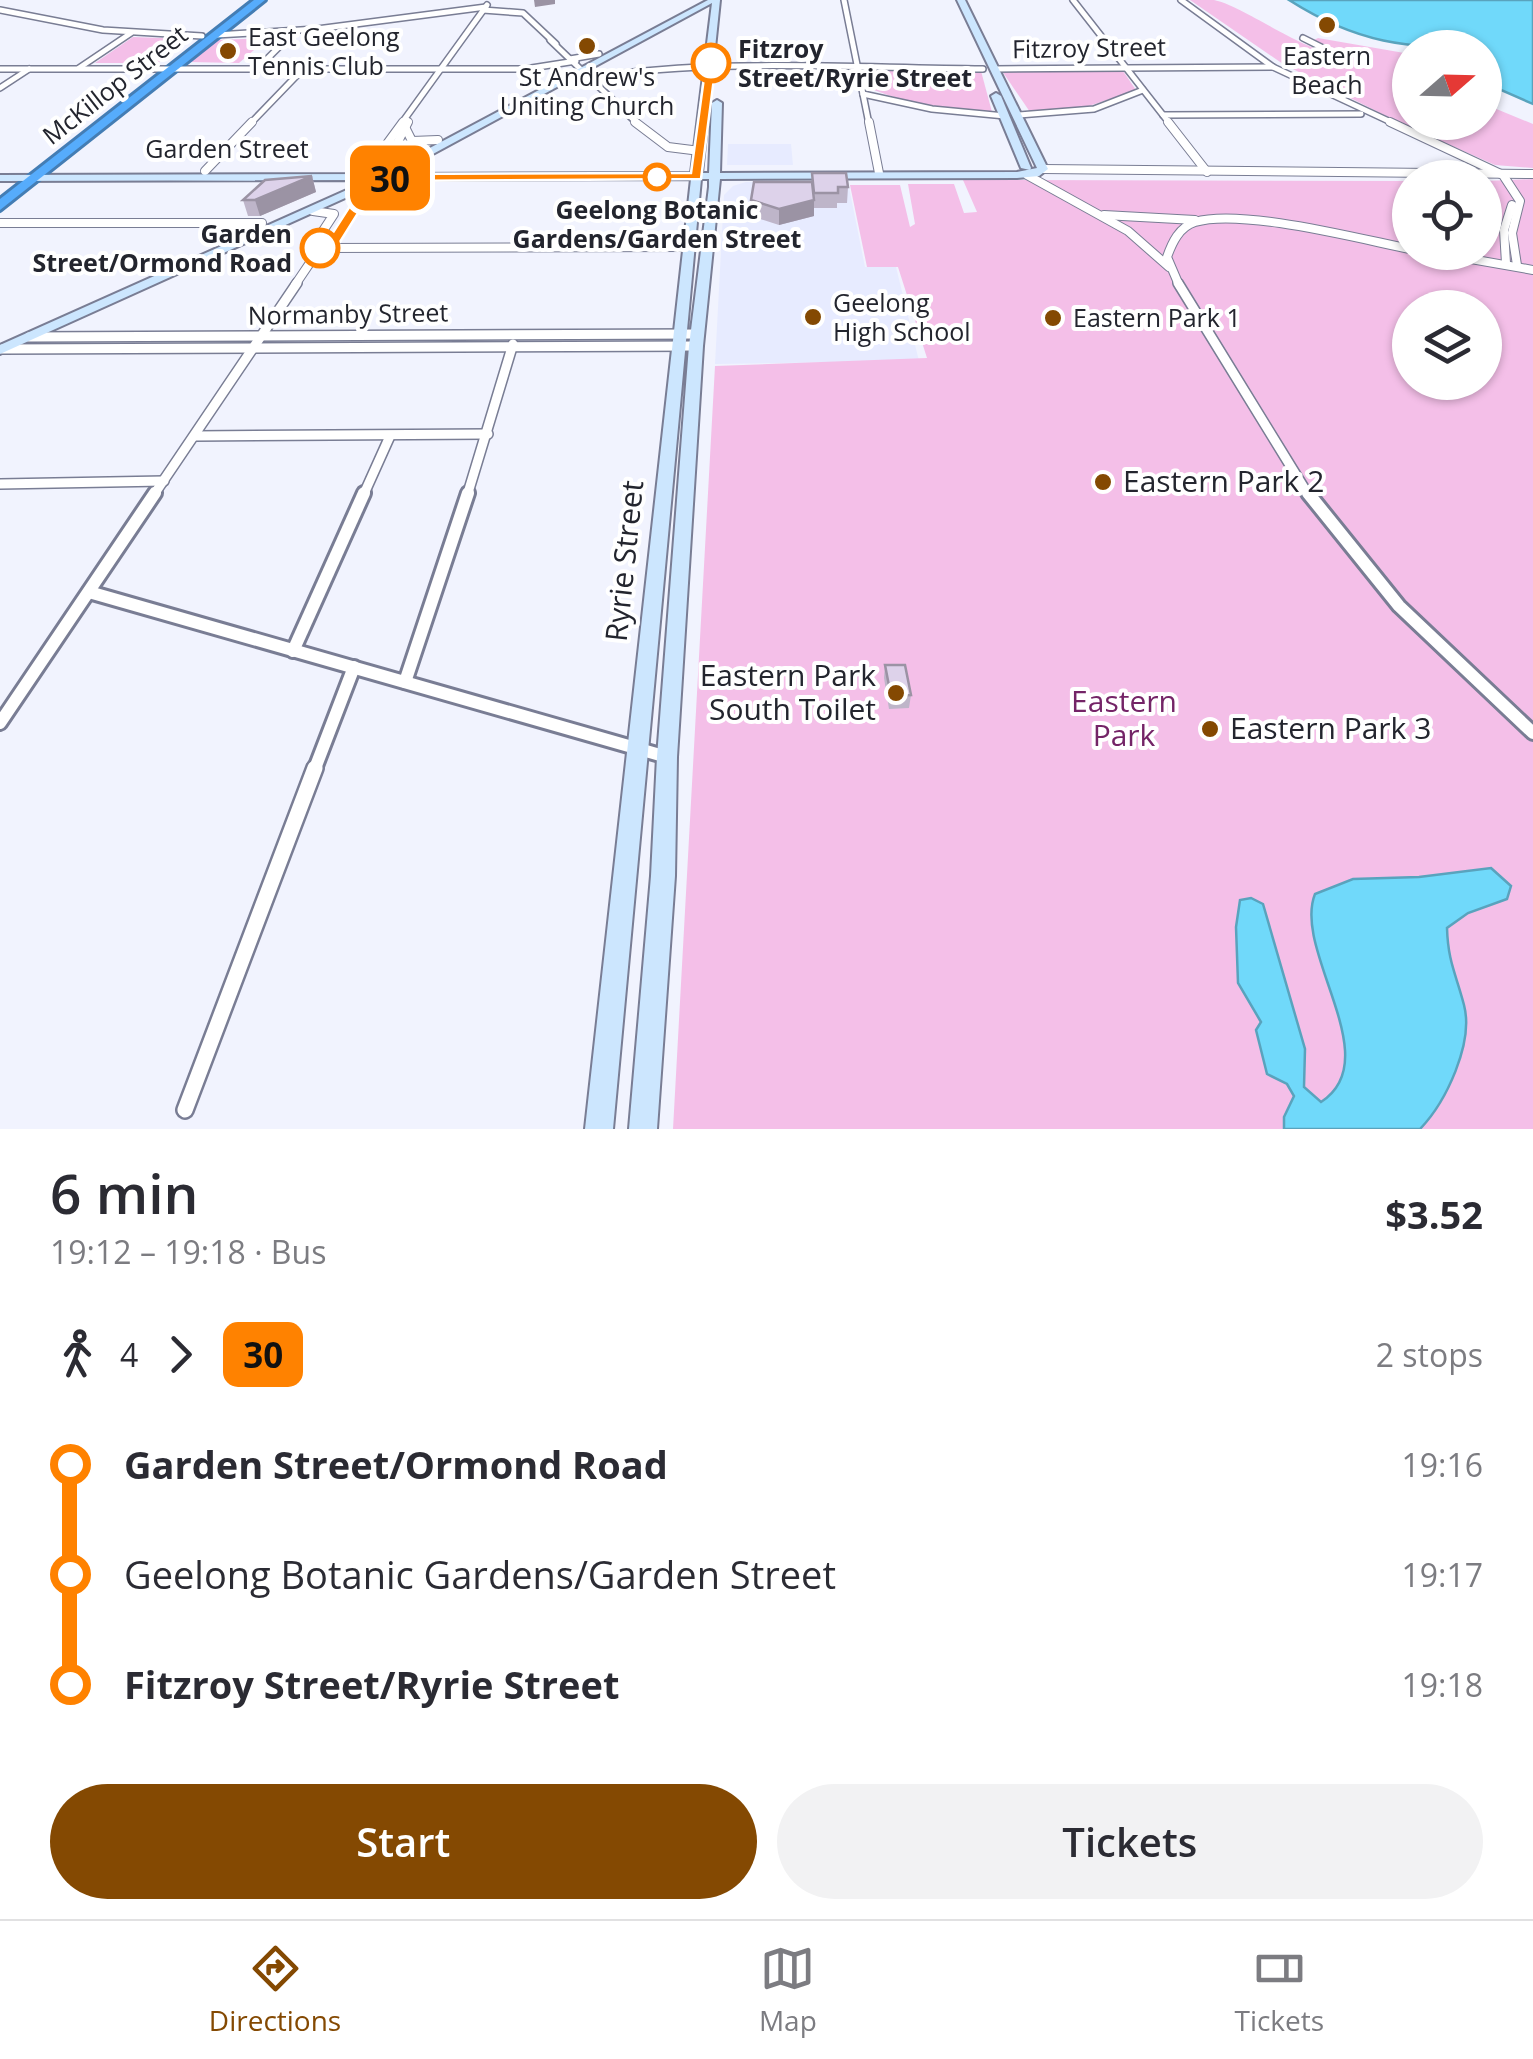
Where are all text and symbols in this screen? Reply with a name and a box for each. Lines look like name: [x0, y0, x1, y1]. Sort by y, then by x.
marker: Eastern Beach: [1316, 14, 1338, 36]
street label: McKillop Street: [35, 17, 194, 152]
place label: East Geelong Tennis Club: [248, 19, 400, 82]
street label: Fitzroy Street: [1012, 29, 1166, 65]
north arrow: [1392, 30, 1502, 140]
map controls: [1392, 30, 1502, 400]
place label: Fitzroy Street/Ryrie Street: [738, 31, 972, 94]
marker: St Andrew's Uniting Church: [576, 35, 598, 57]
place label: Eastern Beach: [1283, 38, 1371, 101]
marker: East Geelong Tennis Club: [217, 40, 239, 62]
marker: Fitzroy Street/Ryrie Street: [692, 44, 730, 82]
place label: St Andrew's Uniting Church: [500, 59, 674, 122]
street label: Garden Street: [145, 131, 309, 165]
line badge: 30: [345, 146, 435, 210]
text: 30: [370, 155, 410, 202]
button: locate: [1392, 160, 1502, 270]
marker: Geelong Botanic Gardens/Garden Street: [644, 164, 670, 190]
place label: Geelong Botanic Gardens/Garden Street: [513, 192, 802, 255]
place label: Garden Street/Ormond Road: [32, 216, 292, 279]
marker: Garden Street/Ormond Road: [301, 229, 339, 267]
place label: Geelong High School: [833, 285, 971, 348]
button: layers: [1392, 290, 1502, 400]
street label: Normanby Street: [247, 294, 449, 332]
place label: Eastern Park 1: [1073, 300, 1241, 334]
marker: Geelong High School: [802, 306, 824, 328]
marker: Eastern Park 1: [1042, 307, 1064, 329]
place label: Eastern Park 2: [1123, 460, 1324, 501]
marker: Eastern Park 2: [1092, 471, 1114, 493]
street label: Ryrie Street: [595, 478, 652, 643]
place label: Eastern Park South Toilet: [700, 654, 876, 729]
park label: Eastern Park: [1071, 680, 1177, 755]
marker: Eastern Park South Toilet: [885, 682, 907, 704]
place label: Eastern Park 3: [1230, 707, 1431, 748]
marker: Eastern Park 3: [1199, 718, 1221, 740]
text: 6 min: [50, 1155, 198, 1230]
text: $3.52: [1385, 1188, 1483, 1240]
text: 19:12 – 19:18 · Bus: [50, 1230, 326, 1273]
icon: walk: [50, 1327, 105, 1382]
icon: forward: [153, 1327, 208, 1382]
text: 30: [243, 1331, 283, 1378]
text: 4: [120, 1333, 138, 1376]
text: 2 stops: [1376, 1333, 1483, 1376]
text: Garden Street/Ormond Road: [124, 1438, 668, 1490]
text: 19:16: [1401, 1443, 1483, 1486]
text: Geelong Botanic Gardens/Garden Street: [124, 1548, 836, 1600]
text: 19:17: [1401, 1553, 1483, 1596]
text: Fitzroy Street/Ryrie Street: [124, 1658, 619, 1710]
text: 19:18: [1401, 1663, 1483, 1706]
button: Start: [50, 1784, 757, 1899]
button: Tickets: [777, 1784, 1483, 1899]
tab: Directions: [209, 1941, 341, 2039]
tab: Map: [759, 1941, 817, 2039]
tab: Tickets: [1234, 1941, 1324, 2039]

